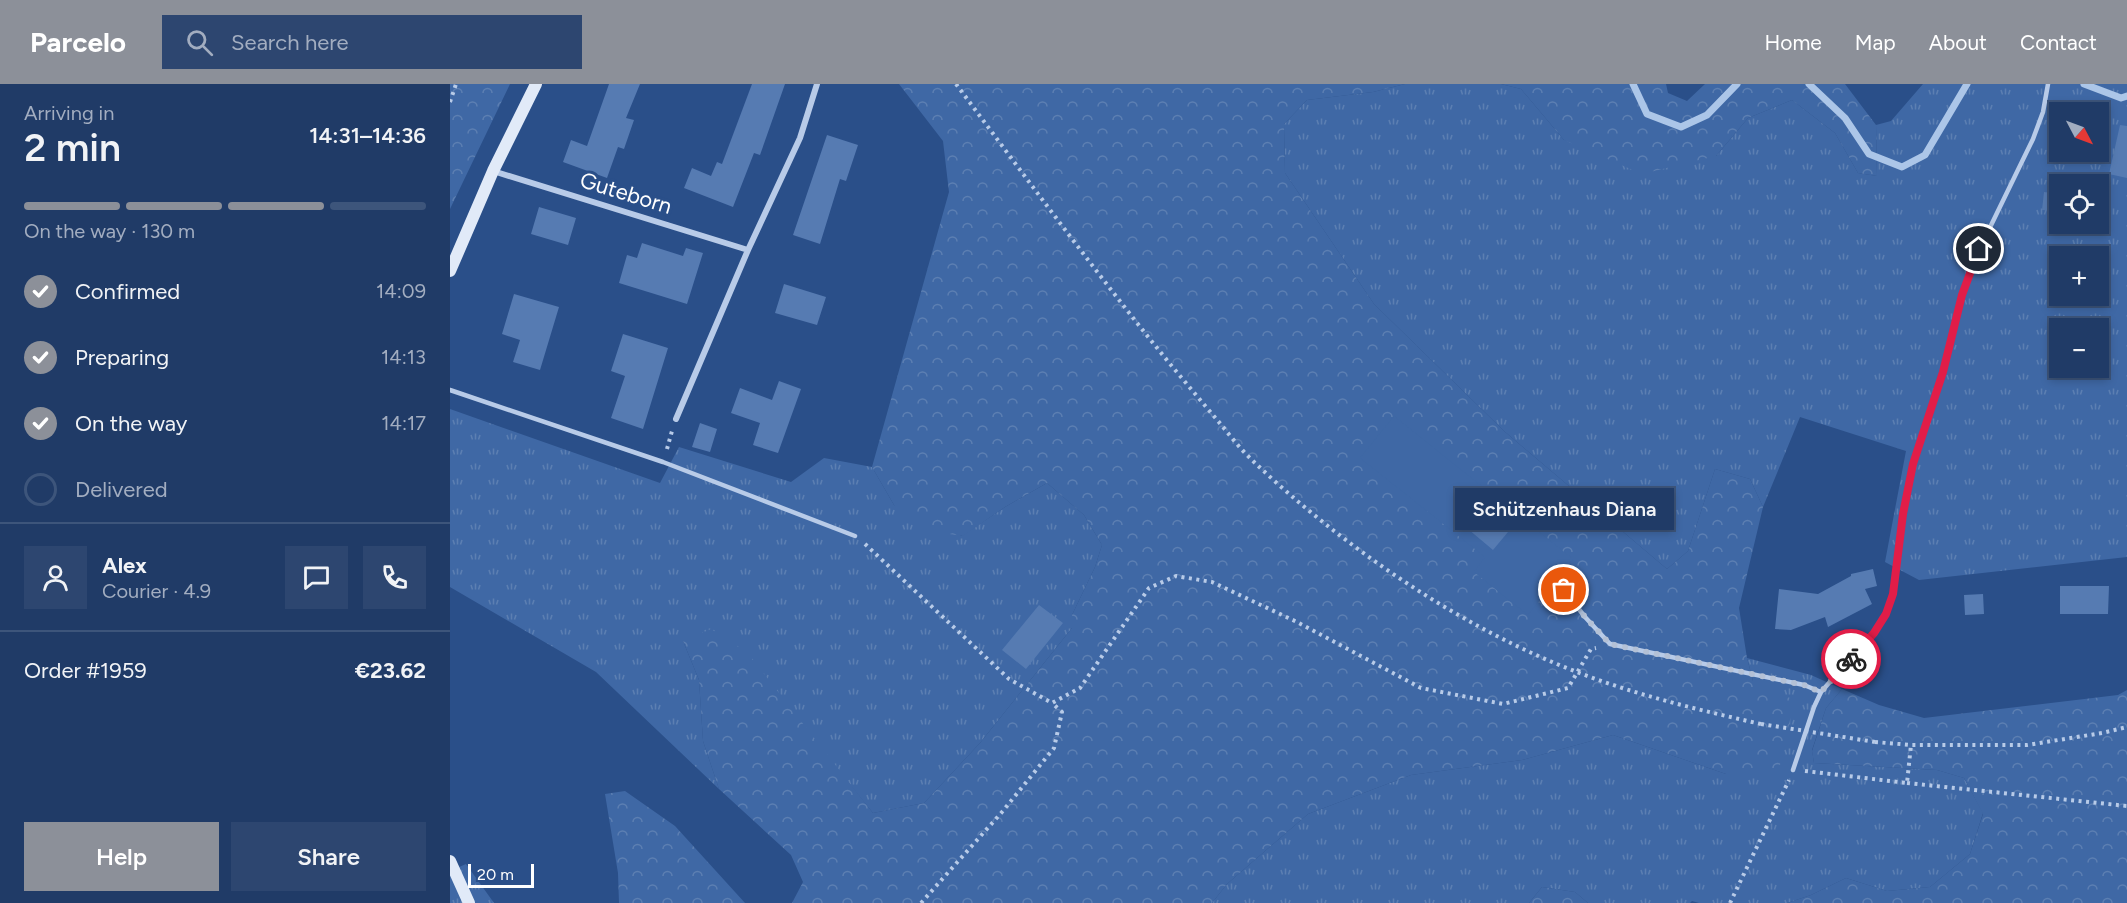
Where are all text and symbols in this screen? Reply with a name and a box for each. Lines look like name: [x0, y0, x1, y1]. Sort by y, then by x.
search box: [162, 15, 582, 69]
text: Parcelo: [30, 25, 126, 59]
icon: search: [183, 26, 216, 59]
text: Search here: [231, 29, 349, 56]
text: Home: [1765, 30, 1822, 55]
text: Map: [1855, 30, 1896, 55]
text: About: [1929, 30, 1987, 55]
text: Contact: [2020, 30, 2097, 55]
text: Arriving in: [24, 101, 114, 125]
north arrow: [2049, 102, 2109, 162]
map controls: [2049, 102, 2109, 378]
text: 14:31–14:36: [309, 122, 426, 149]
text: 2 min: [24, 124, 121, 171]
street label: Guteborn: [577, 166, 675, 220]
button: locate: [2049, 174, 2109, 234]
text: On the way · 130 m: [24, 219, 195, 243]
pin: [1953, 223, 2004, 274]
icon: home: [1962, 232, 1995, 265]
button: +: [2049, 246, 2109, 306]
icon: check: [24, 275, 57, 308]
text: Confirmed: [75, 278, 180, 305]
text: 14:09: [376, 279, 426, 303]
button: −: [2049, 318, 2109, 378]
icon: check: [24, 341, 57, 374]
text: Preparing: [75, 344, 169, 371]
text: 14:13: [381, 345, 426, 369]
icon: check: [24, 407, 57, 440]
text: On the way: [75, 410, 187, 437]
text: 14:17: [381, 411, 426, 435]
text: Delivered: [75, 476, 168, 503]
callout: Schützenhaus Diana: [1454, 488, 1674, 530]
text: Schützenhaus Diana: [1473, 497, 1656, 521]
button: person: [24, 546, 87, 609]
button: chat: [285, 546, 348, 609]
button: phone: [363, 546, 426, 609]
text: Alex: [102, 552, 147, 579]
pin: [1538, 564, 1589, 615]
icon: bag: [1547, 573, 1580, 606]
text: Courier · 4.9: [102, 579, 211, 603]
courier: [1821, 629, 1881, 689]
icon: bike: [1835, 643, 1868, 676]
text: Order #1959: [24, 657, 147, 684]
text: €23.62: [355, 657, 426, 684]
button: Help: [24, 822, 219, 891]
button: Share: [231, 822, 426, 891]
scale bar: [468, 861, 534, 888]
text: 20 m: [477, 865, 514, 884]

